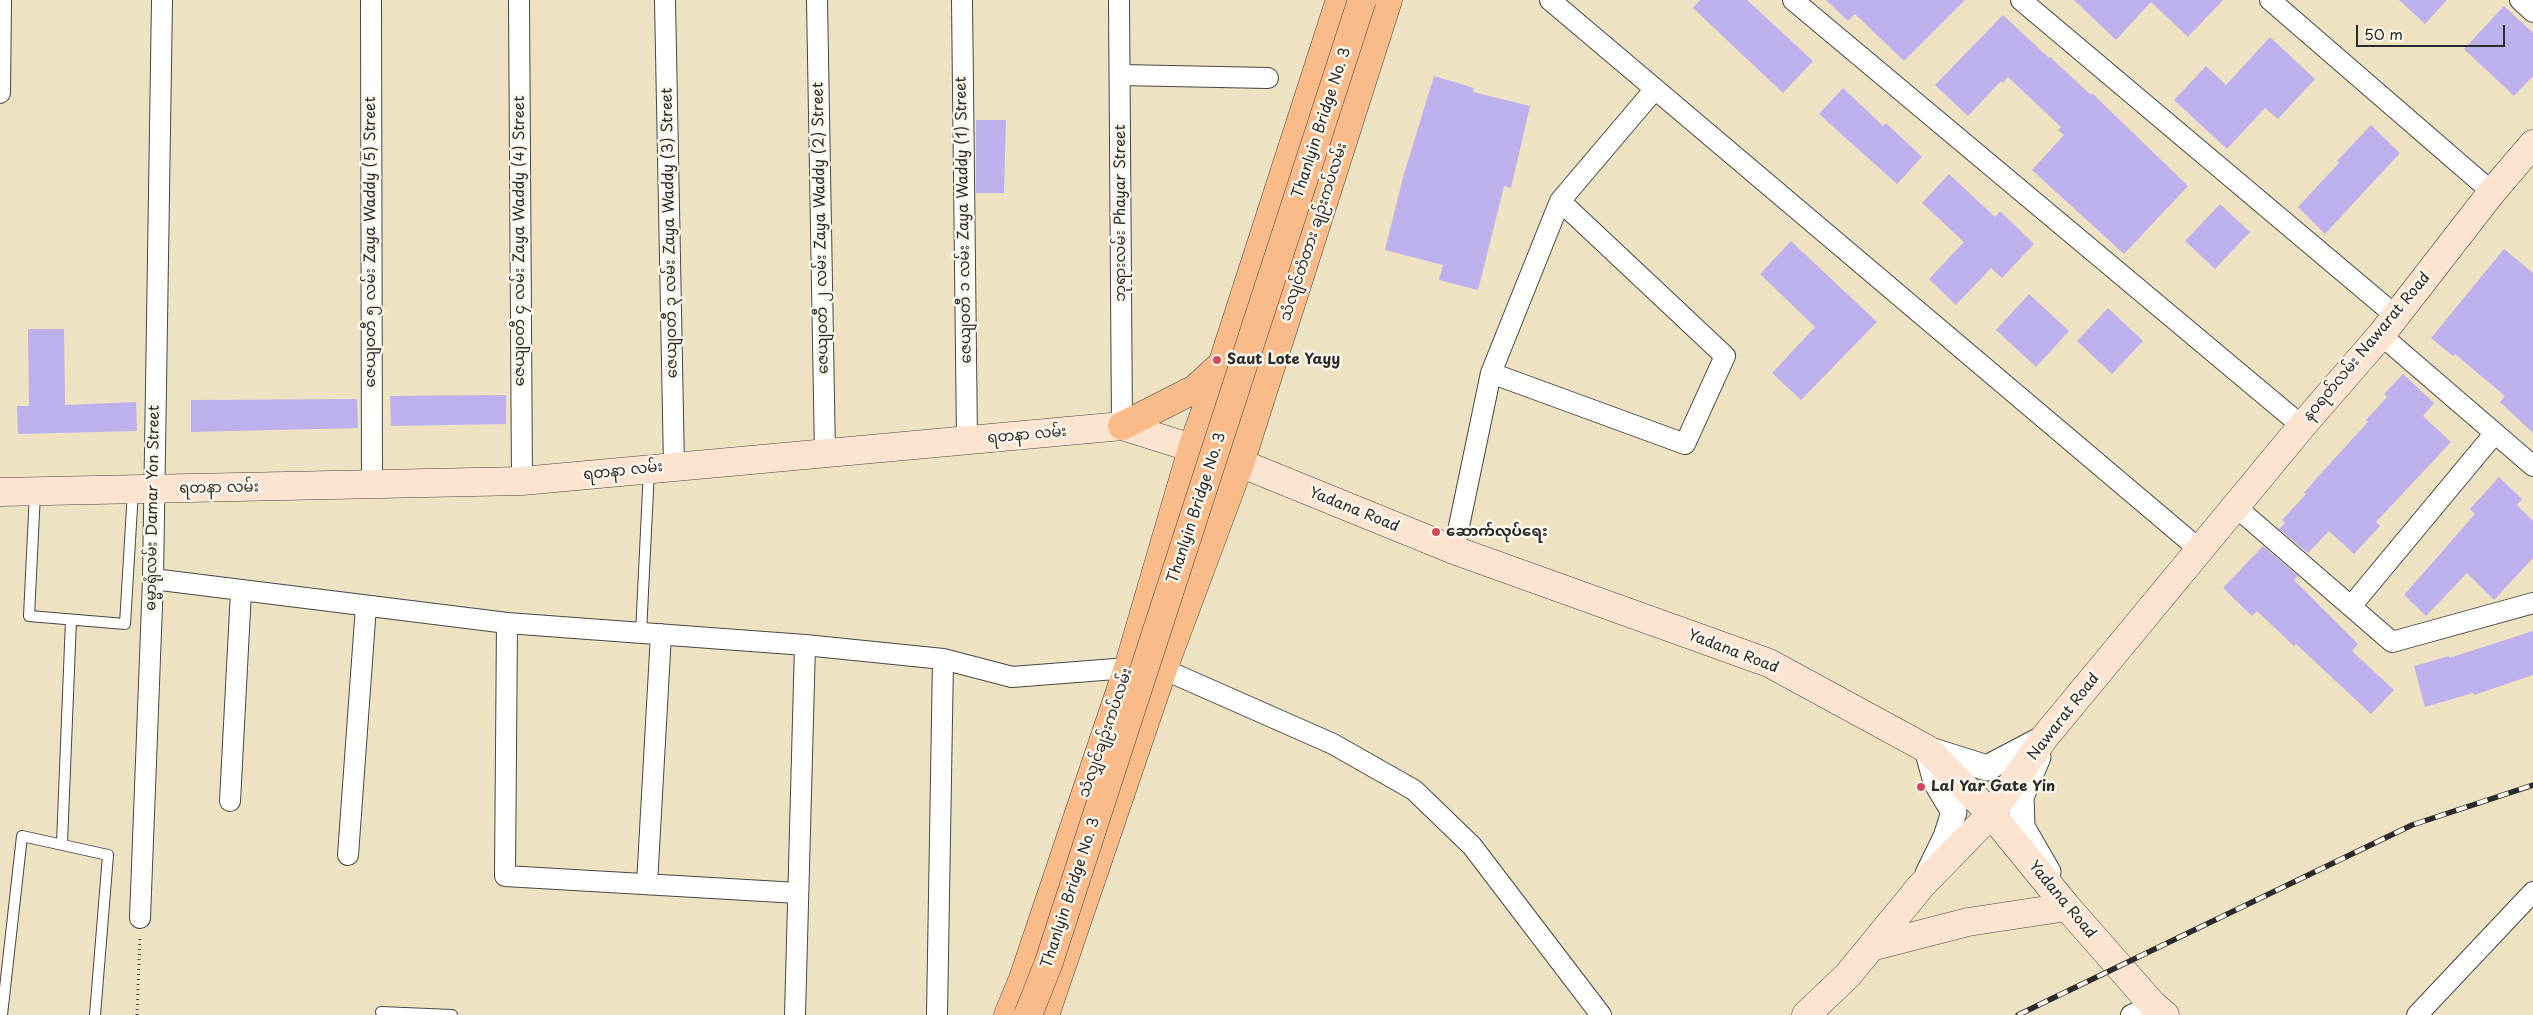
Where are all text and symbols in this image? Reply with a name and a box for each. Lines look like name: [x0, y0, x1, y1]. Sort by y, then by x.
scale bar: [2358, 15, 2507, 47]
text: 50 m: [2364, 22, 2403, 45]
street label: Thanlyin Bridge No. 3: [1289, 45, 1355, 201]
street label: ဇေယျဝတီ ၁ လမ်း Zaya Waddy (1) Street: [952, 76, 976, 364]
street label: ဇေယျဝတီ ၂ လမ်း Zaya Waddy (2) Street: [809, 82, 833, 374]
street label: ဇေယျဝတီ ၃ လမ်း Zaya Waddy (3) Street: [658, 88, 682, 378]
street label: ဇေယျဝတီ ၅ လမ်း Zaya Waddy (5) Street: [362, 96, 380, 388]
street label: ဇေယျဝတီ ၄ လမ်း Zaya Waddy (4) Street: [511, 96, 529, 386]
street label: ဘုရားလမ်း Phayar Street: [1112, 124, 1130, 302]
street label: သံလျင်တံတား ချဉ်းကပ်လမ်း: [1277, 141, 1351, 323]
street label: နဝရတ်လမ်း Nawarat Road: [2300, 269, 2434, 425]
place label: Saut Lote Yayy: [1227, 351, 1340, 369]
marker: Saut Lote Yayy: [1211, 354, 1223, 366]
street label: ဓမ္မာရုံလမ်း Damar Yon Street: [142, 405, 164, 611]
street label: ရတနာ လမ်း: [987, 423, 1067, 447]
street label: Thanlyin Bridge No. 3: [1164, 430, 1230, 586]
street label: ရတနာ လမ်း: [582, 458, 664, 484]
street label: ရတနာ လမ်း: [179, 478, 259, 498]
street label: Yadana Road: [1306, 484, 1402, 536]
place label: ဆောက်လုပ်ရေး: [1446, 523, 1548, 541]
marker: ဆောက်လုပ်ရေး: [1430, 526, 1442, 538]
street label: Yadana Road: [1685, 627, 1781, 677]
street label: သံလျှင်ချဉ်းကပ်လမ်း: [1075, 666, 1137, 800]
street label: Nawarat Road: [2024, 670, 2104, 764]
place label: Lal Yar Gate Yin: [1931, 778, 2055, 796]
marker: Lal Yar Gate Yin: [1915, 781, 1927, 793]
street label: Thanlyin Bridge No. 3: [1038, 815, 1104, 971]
street label: Yadana Road: [2024, 858, 2100, 942]

